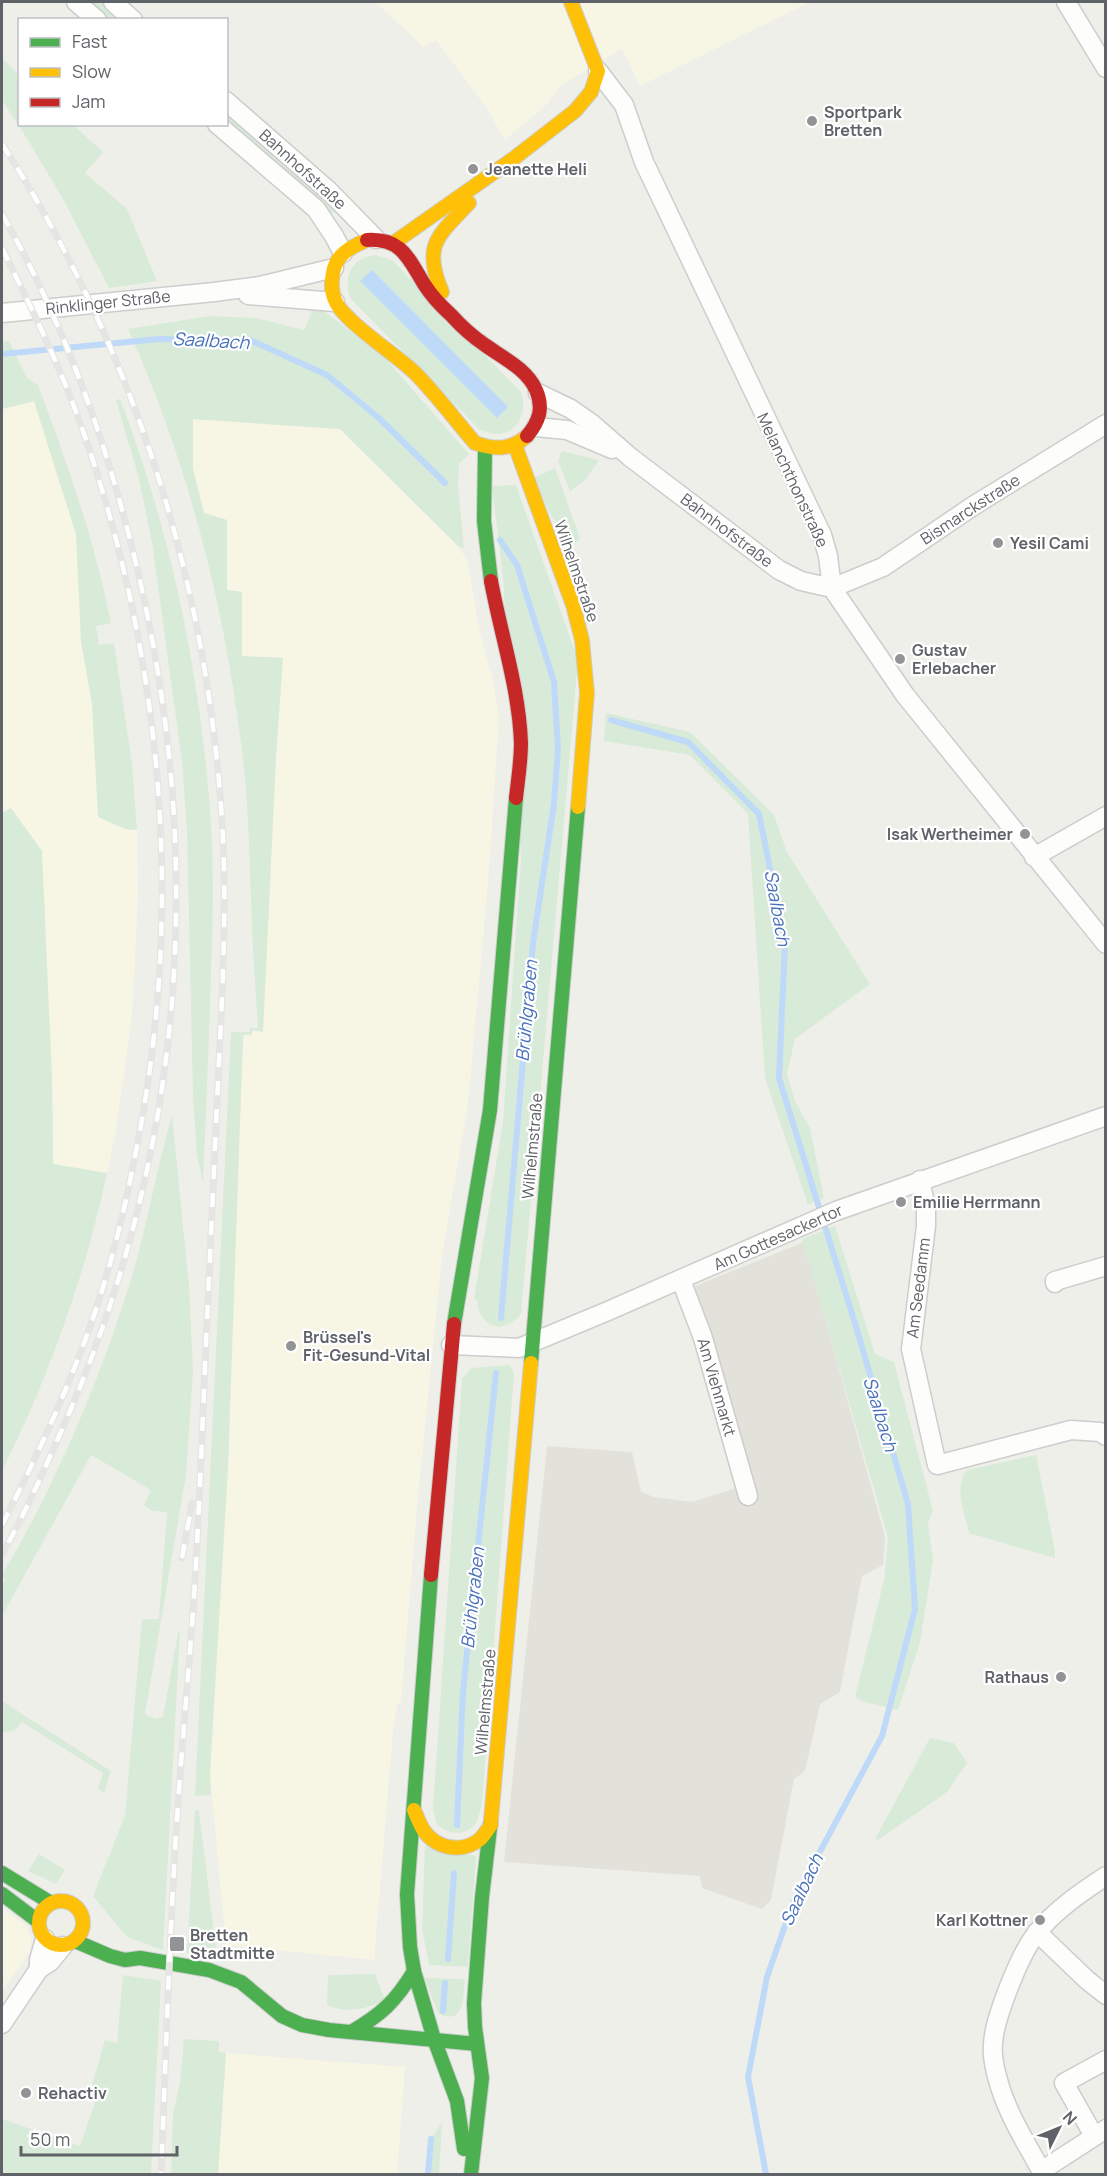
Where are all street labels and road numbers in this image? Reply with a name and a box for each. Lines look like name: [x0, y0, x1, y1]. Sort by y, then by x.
street label: Bahnhofstraße: [255, 124, 351, 214]
street label: Rinklinger Straße: [44, 284, 172, 320]
street label: Melanchthonstraße: [752, 409, 834, 551]
street label: Bismarckstraße: [916, 469, 1024, 549]
street label: Bahnhofstraße: [676, 488, 778, 572]
street label: Wilhelmstraße: [549, 517, 605, 625]
street label: Wilhelmstraße: [516, 1092, 548, 1200]
street label: Am Gottesackertor: [710, 1199, 846, 1275]
street label: Am Seedamm: [901, 1237, 935, 1339]
street label: Am Viehmarkt: [692, 1335, 742, 1439]
street label: Wilhelmstraße: [469, 1648, 501, 1756]

